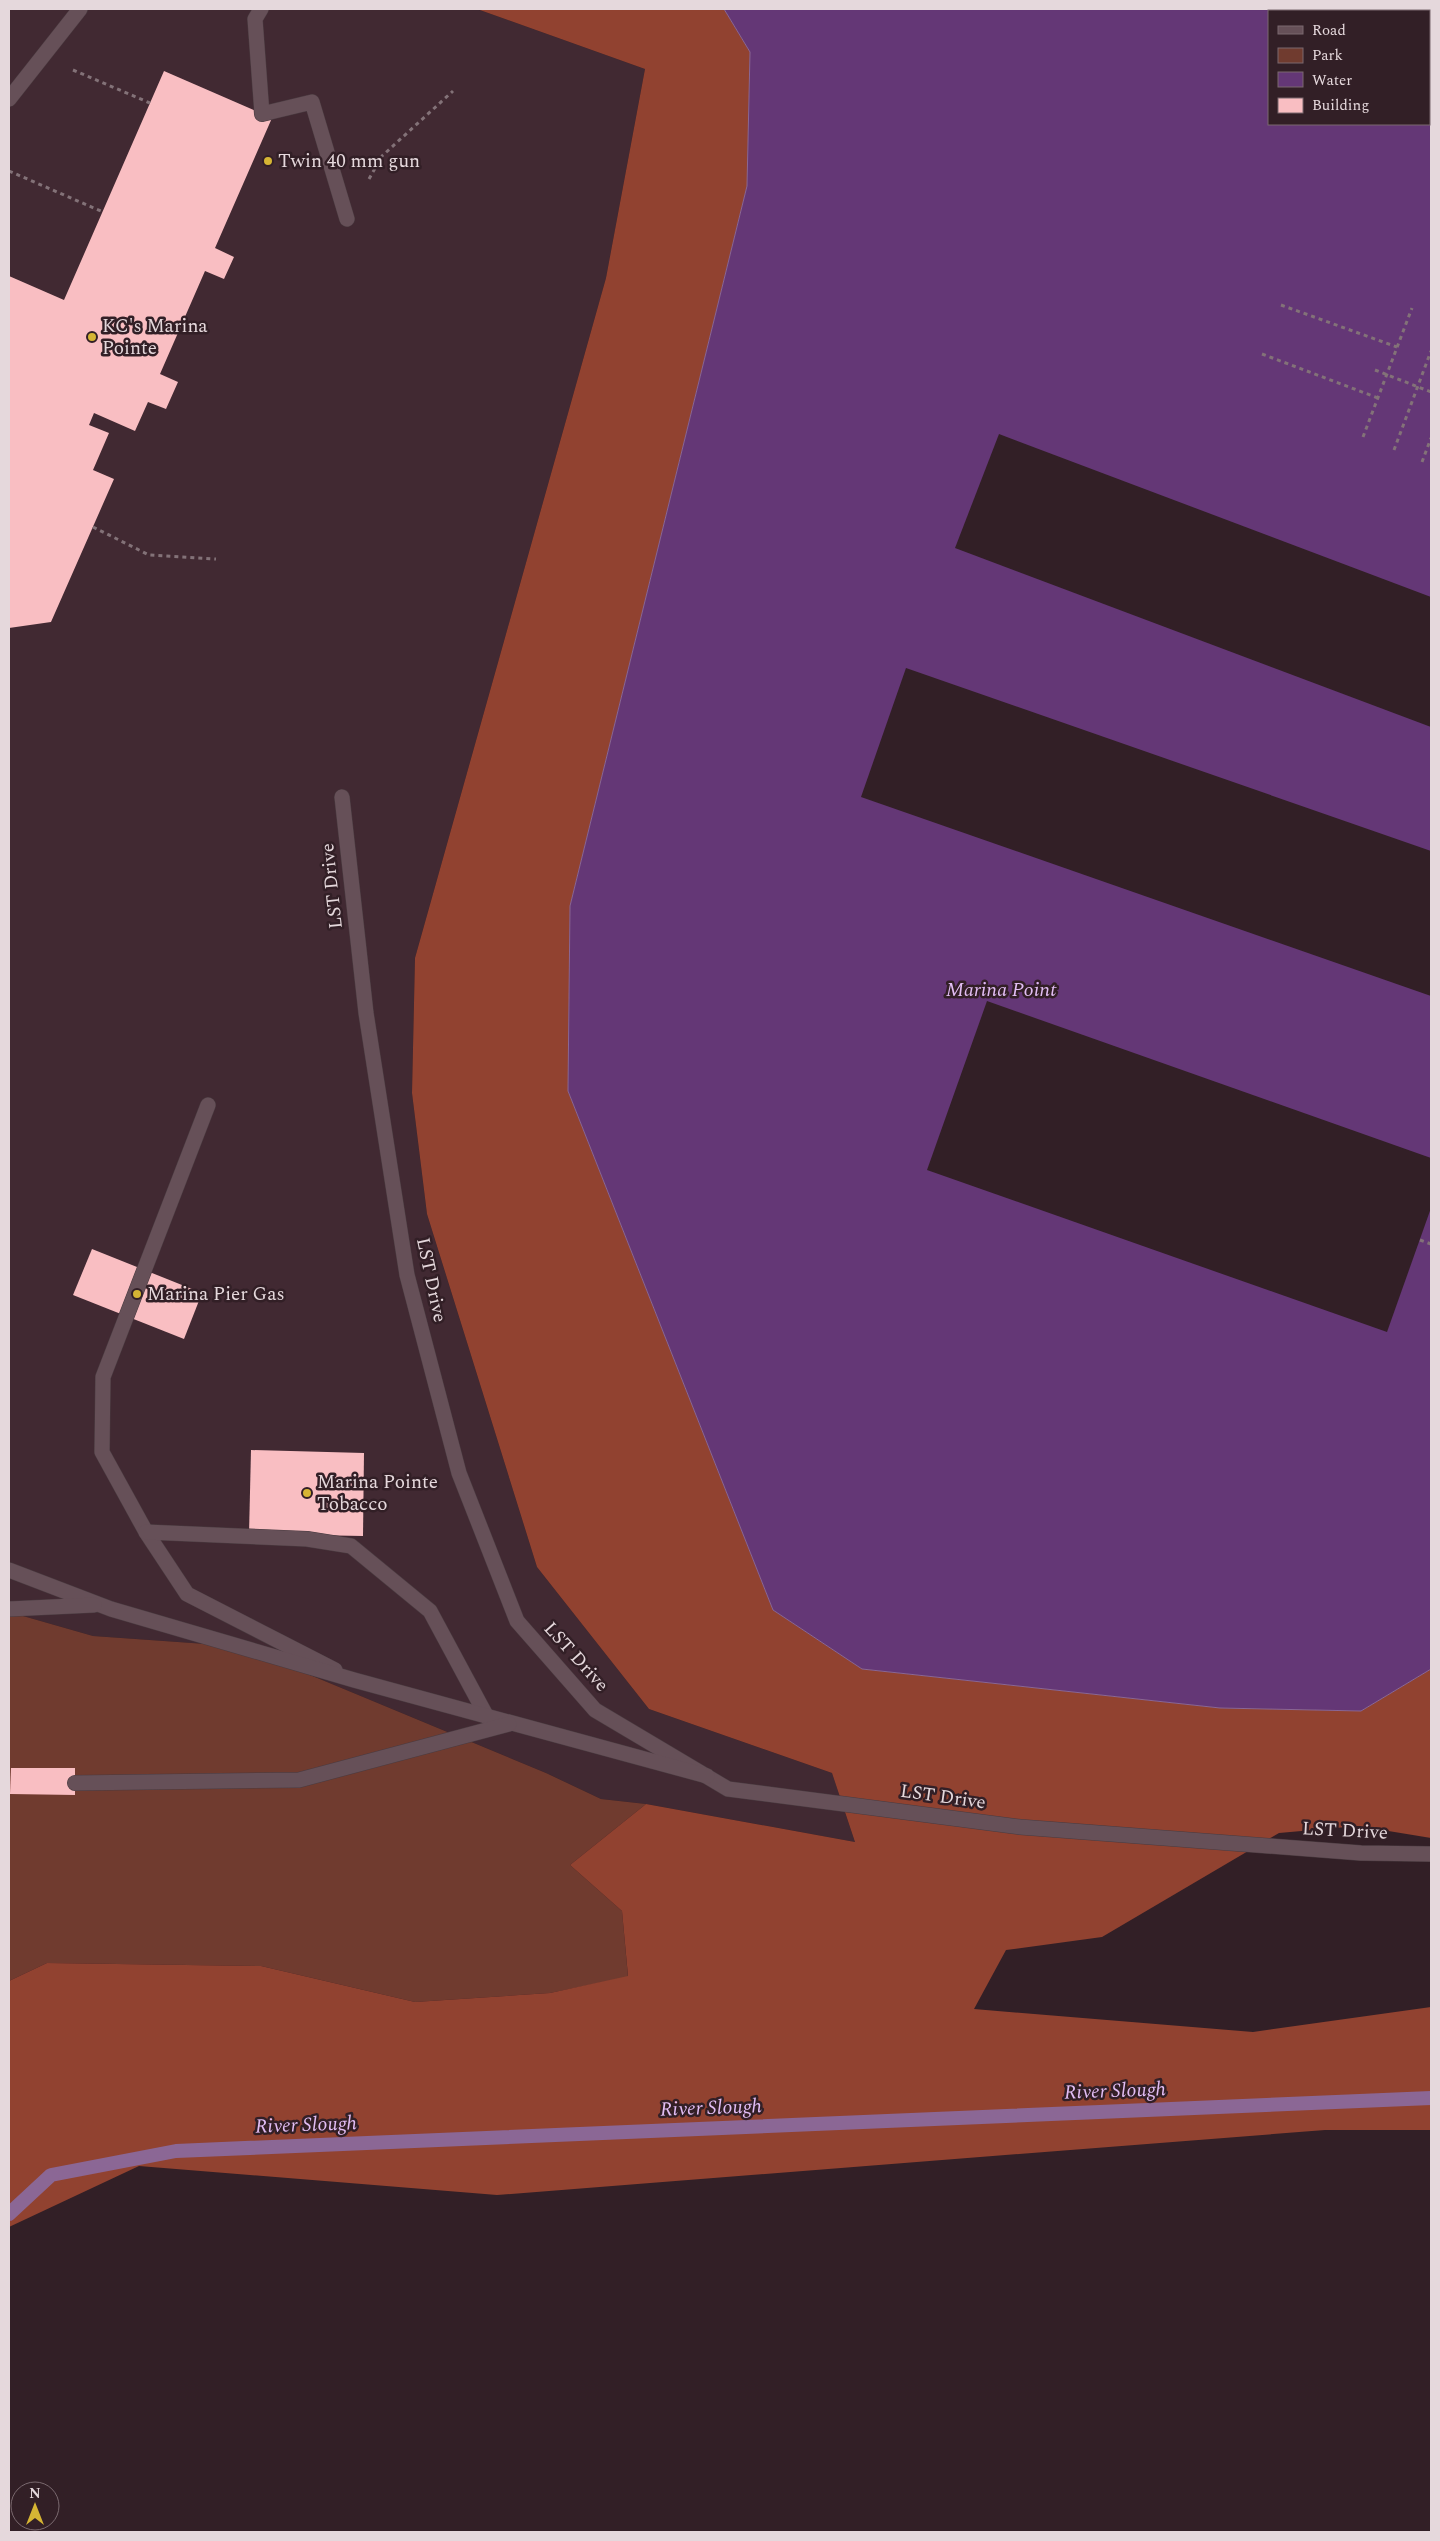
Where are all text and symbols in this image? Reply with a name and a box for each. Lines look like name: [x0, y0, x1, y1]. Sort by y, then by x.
legend: [1268, 10, 1430, 125]
text: Road: [1312, 19, 1346, 42]
text: Park: [1312, 44, 1343, 67]
text: Water: [1312, 69, 1352, 92]
text: Building: [1312, 94, 1369, 117]
place label: Twin 40 mm gun: [278, 147, 420, 176]
marker: Twin 40 mm gun: [262, 155, 274, 167]
place label: KC's Marina Pointe: [102, 312, 208, 363]
marker: KC's Marina Pointe: [86, 331, 98, 343]
street label: LST Drive: [313, 842, 351, 930]
water label: Marina Point: [946, 975, 1057, 1005]
street label: LST Drive: [408, 1235, 454, 1325]
place label: Marina Pier Gas: [147, 1280, 285, 1309]
marker: Marina Pier Gas: [131, 1288, 143, 1300]
place label: Marina Pointe Tobacco: [317, 1468, 438, 1519]
marker: Marina Pointe Tobacco: [301, 1487, 313, 1499]
street label: LST Drive: [536, 1615, 616, 1699]
street label: LST Drive: [898, 1777, 988, 1817]
street label: LST Drive: [1301, 1814, 1389, 1848]
water label: River Slough: [1064, 2074, 1166, 2108]
water label: River Slough: [660, 2091, 762, 2125]
water label: River Slough: [255, 2108, 357, 2142]
north arrow: [10, 2481, 60, 2531]
text: N: [29, 2483, 41, 2504]

